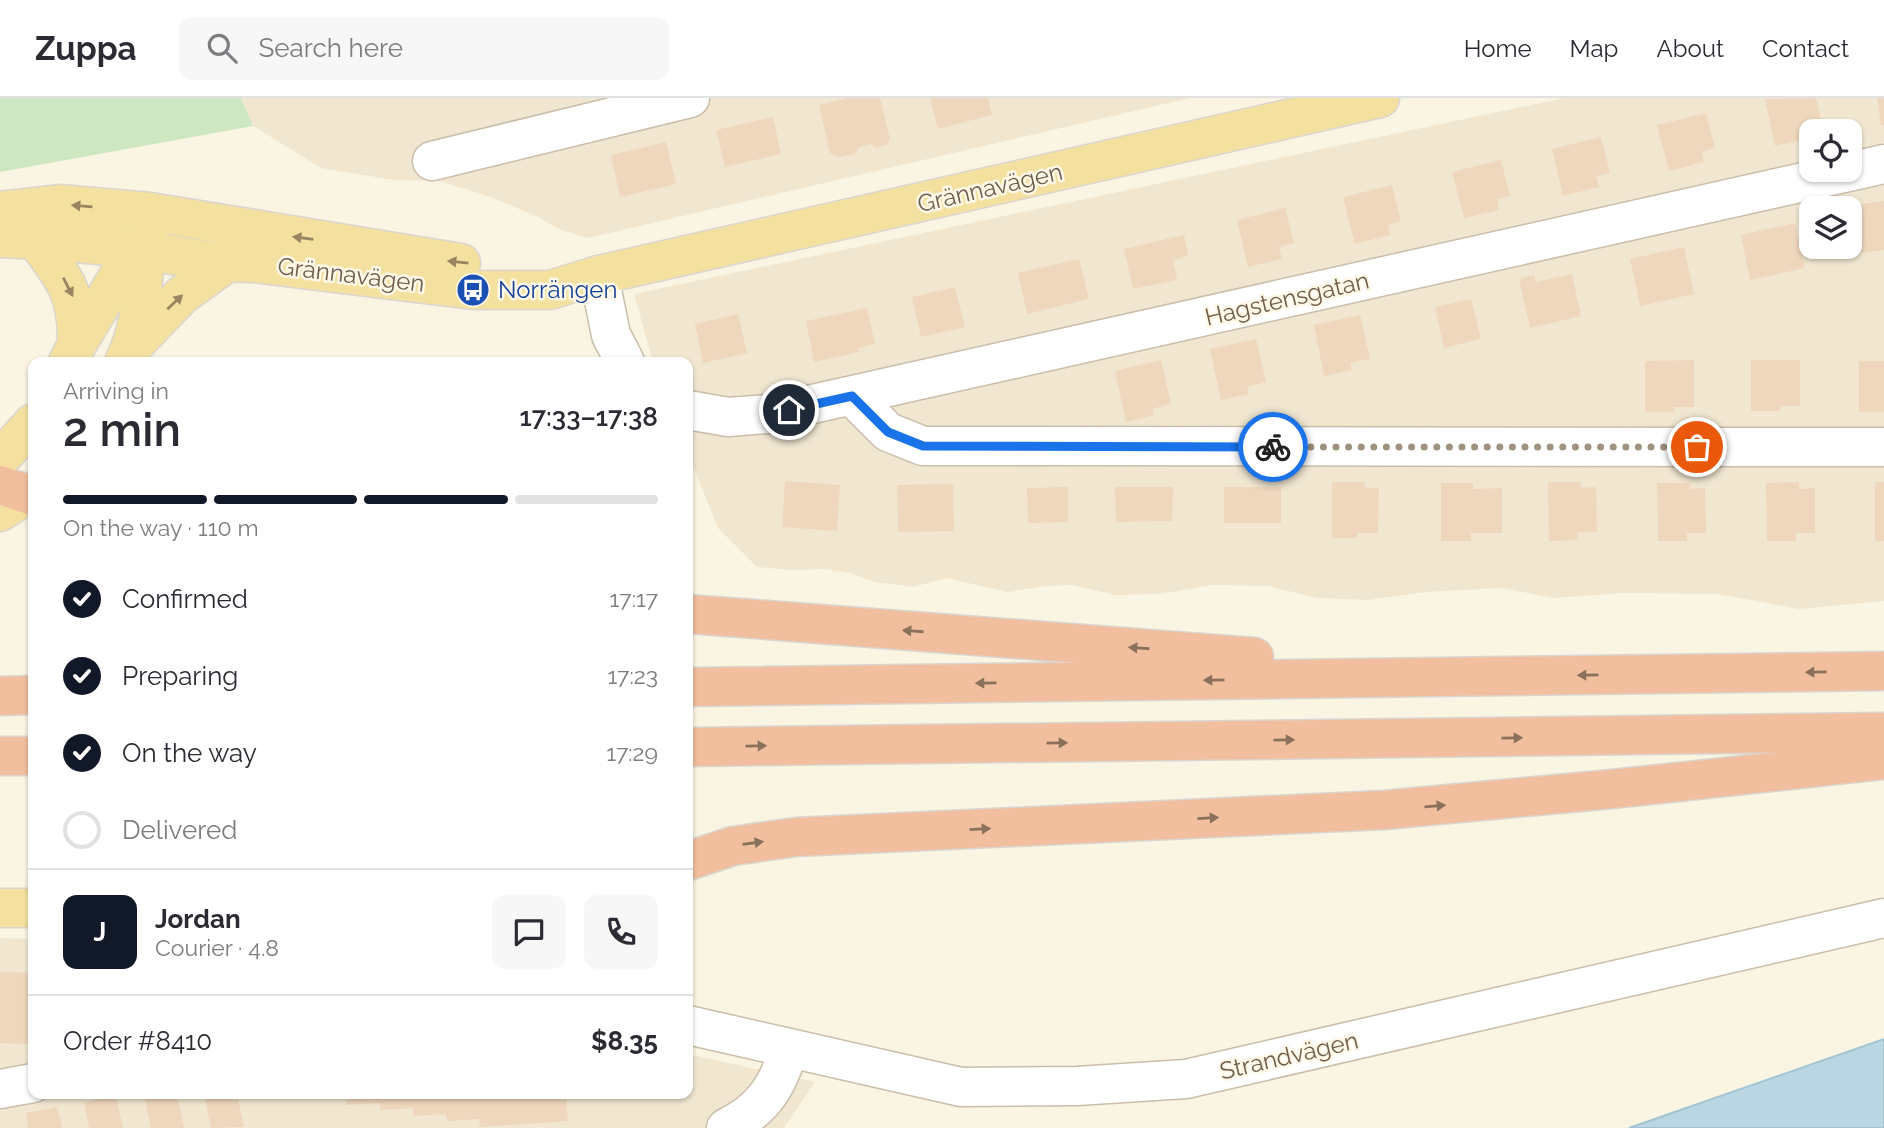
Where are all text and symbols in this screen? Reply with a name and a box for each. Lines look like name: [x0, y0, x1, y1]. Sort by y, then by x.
search box: [179, 17, 669, 80]
text: Zuppa: [35, 29, 137, 68]
icon: search: [203, 29, 241, 67]
text: Search here: [259, 33, 403, 63]
text: Home: [1464, 34, 1532, 63]
text: Map: [1570, 34, 1618, 63]
text: About: [1656, 34, 1724, 63]
text: Contact: [1762, 34, 1849, 63]
map controls: [1799, 119, 1862, 259]
button: locate: [1799, 119, 1862, 182]
street label: Grännavägen: [915, 157, 1065, 218]
button: layers: [1799, 196, 1862, 259]
one-way arrow: [71, 200, 93, 211]
one-way arrow: [292, 232, 314, 243]
street label: Grännavägen: [276, 251, 426, 298]
one-way arrow: [447, 257, 469, 268]
street label: Hagstensgatan: [1202, 266, 1372, 331]
bus stop icon: Norrängen: [454, 271, 492, 309]
place label: Norrängen: [498, 275, 617, 304]
one-way arrow: [62, 277, 73, 297]
one-way arrow: [167, 294, 184, 310]
text: Arriving in: [63, 377, 169, 404]
pin: [759, 380, 819, 440]
icon: home: [770, 391, 808, 429]
text: 17:33–17:38: [520, 402, 658, 432]
text: 2 min: [63, 403, 181, 457]
courier: [1238, 412, 1308, 482]
pin: [1667, 417, 1727, 477]
icon: bike: [1254, 428, 1292, 466]
icon: bag: [1678, 428, 1716, 466]
text: On the way · 110 m: [63, 514, 259, 541]
icon: check: [63, 580, 101, 618]
text: Confirmed: [122, 584, 248, 614]
text: 17:17: [610, 585, 658, 612]
one-way arrow: [901, 625, 923, 636]
one-way arrow: [1128, 642, 1150, 653]
icon: check: [63, 657, 101, 695]
text: Preparing: [122, 661, 238, 691]
text: 17:23: [607, 662, 658, 689]
one-way arrow: [1805, 666, 1827, 678]
one-way arrow: [1577, 669, 1599, 681]
one-way arrow: [1203, 674, 1225, 686]
one-way arrow: [975, 677, 997, 689]
one-way arrow: [1501, 732, 1523, 744]
icon: check: [63, 734, 101, 772]
one-way arrow: [1274, 734, 1296, 746]
one-way arrow: [1046, 737, 1068, 749]
text: On the way: [122, 738, 257, 768]
text: 17:29: [606, 739, 658, 766]
one-way arrow: [745, 741, 767, 752]
one-way arrow: [1424, 800, 1446, 811]
one-way arrow: [1197, 813, 1219, 824]
text: Delivered: [122, 815, 237, 845]
one-way arrow: [970, 823, 992, 834]
one-way arrow: [743, 837, 765, 848]
button: chat: [492, 895, 566, 969]
button: phone: [584, 895, 658, 969]
text: Jordan: [155, 904, 241, 934]
text: J: [94, 917, 106, 947]
text: Courier · 4.8: [155, 934, 279, 961]
street label: Strandvägen: [1217, 1025, 1361, 1086]
text: Order #8410: [63, 1026, 212, 1056]
text: $8.35: [591, 1026, 658, 1056]

